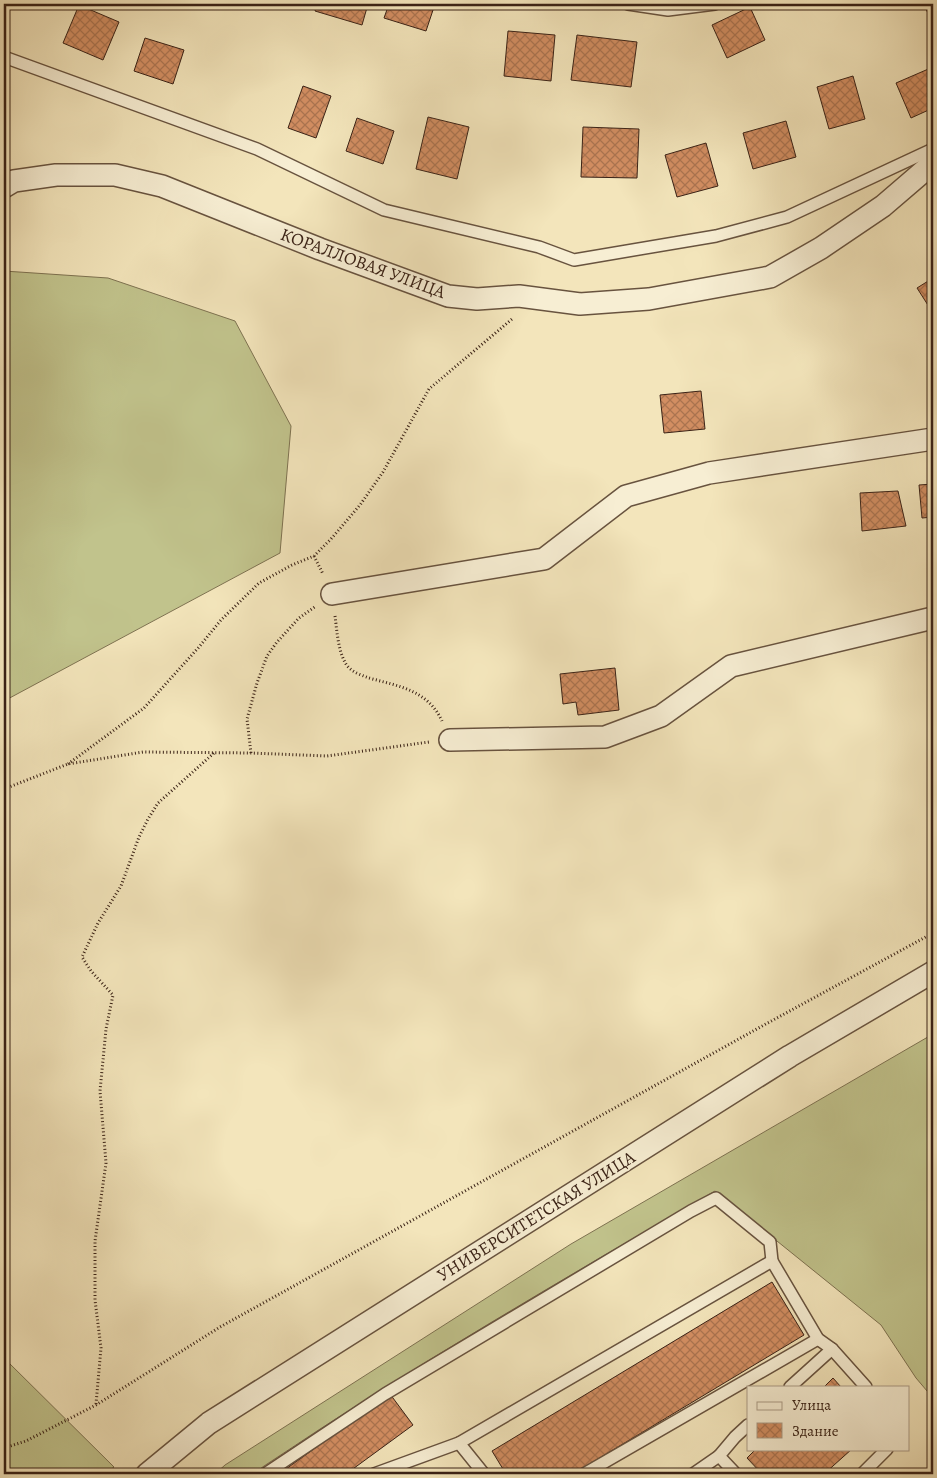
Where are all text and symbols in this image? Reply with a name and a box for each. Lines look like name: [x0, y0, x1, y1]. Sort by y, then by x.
street label: КОРАЛЛОВАЯ УЛИЦА: [277, 222, 449, 304]
street label: УНИВЕРСИТЕТСКАЯ УЛИЦА: [432, 1145, 640, 1287]
legend: [747, 1386, 910, 1450]
text: Улица: [792, 1395, 831, 1415]
text: Здание: [792, 1421, 839, 1441]

